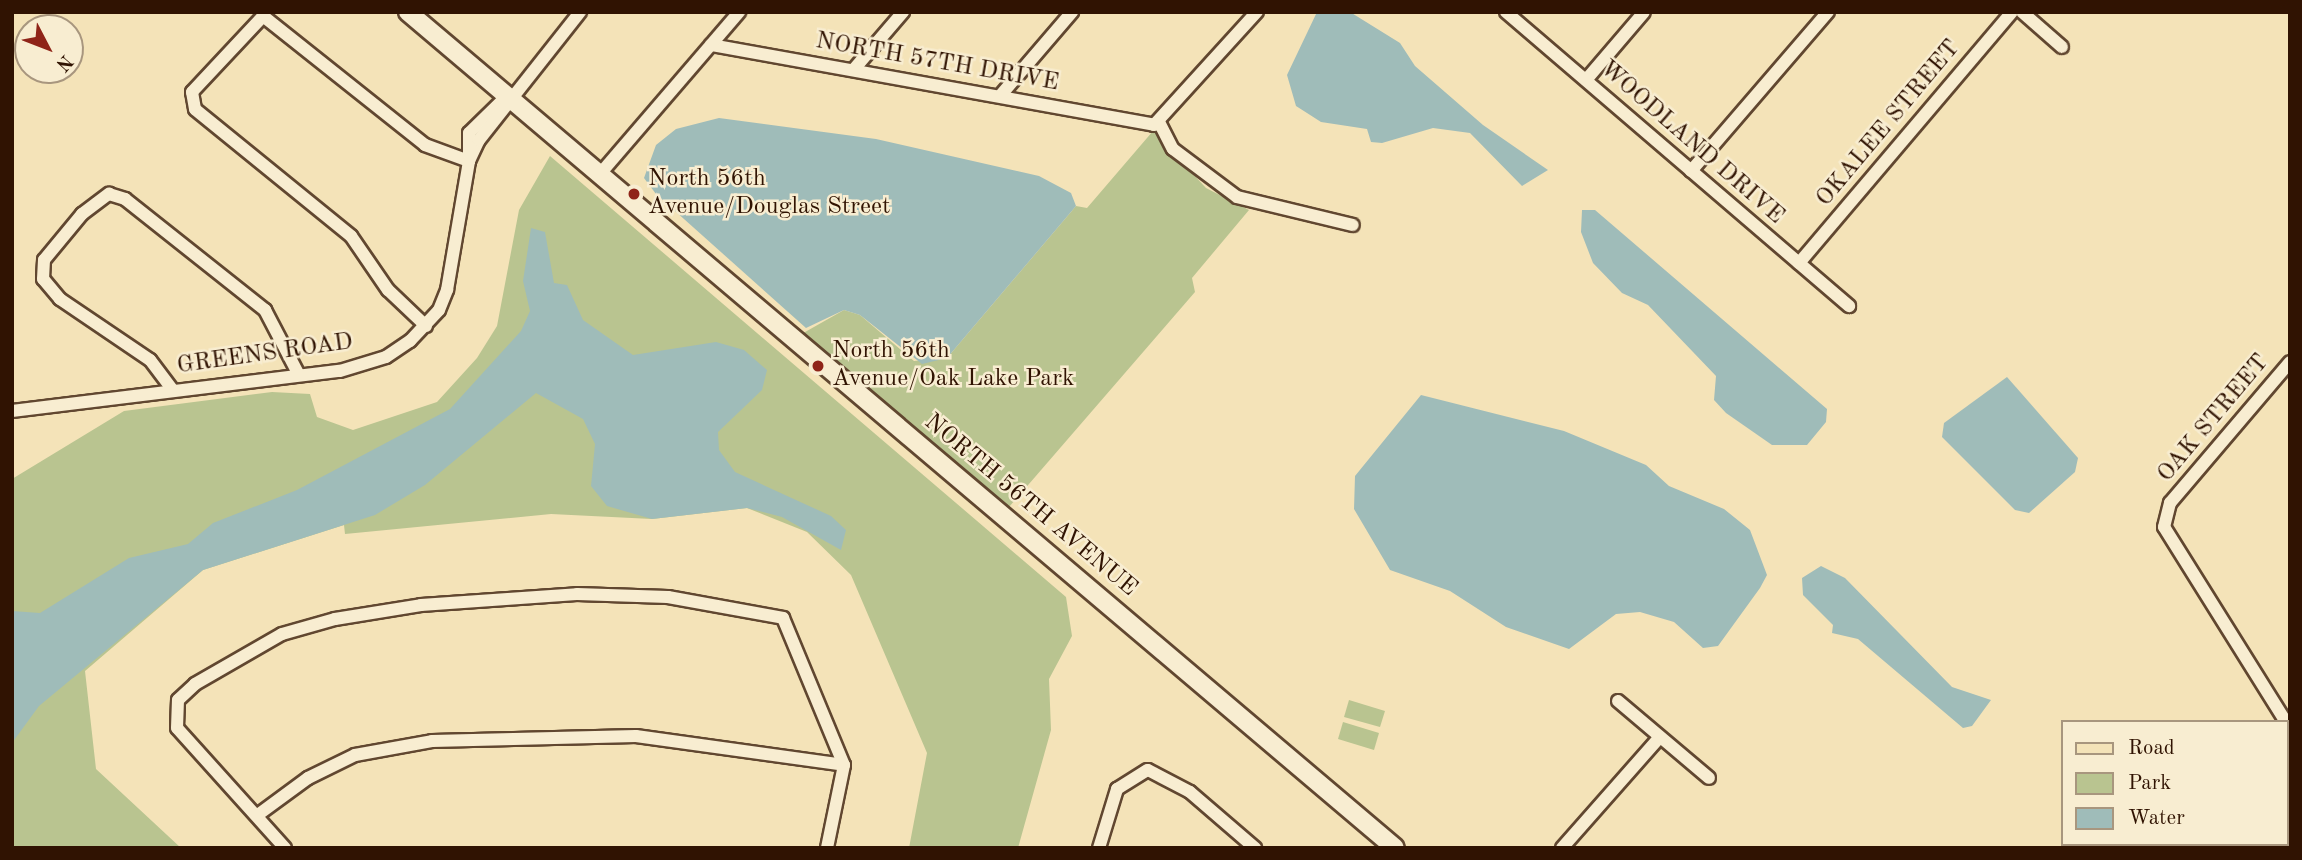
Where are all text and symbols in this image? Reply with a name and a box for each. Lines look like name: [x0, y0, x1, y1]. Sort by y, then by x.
north arrow: [14, 14, 84, 84]
street label: NORTH 57TH DRIVE: [813, 27, 1061, 99]
street label: OKALEE STREET: [1811, 35, 1967, 213]
text: N: [52, 50, 75, 74]
street label: WOODLAND DRIVE: [1593, 55, 1789, 231]
place label: North 56th Avenue/Douglas Street: [648, 166, 890, 222]
marker: North 56th Avenue/Douglas Street: [626, 186, 642, 202]
street label: GREENS ROAD: [175, 328, 355, 382]
place label: North 56th Avenue/Oak Lake Park: [832, 338, 1074, 394]
street label: OAK STREET: [2152, 349, 2276, 489]
marker: North 56th Avenue/Oak Lake Park: [810, 358, 826, 374]
street label: NORTH 56TH AVENUE: [918, 408, 1142, 604]
legend: [2060, 720, 2288, 846]
text: Road: [2128, 738, 2175, 759]
text: Park: [2128, 773, 2171, 794]
text: Water: [2128, 808, 2185, 829]

